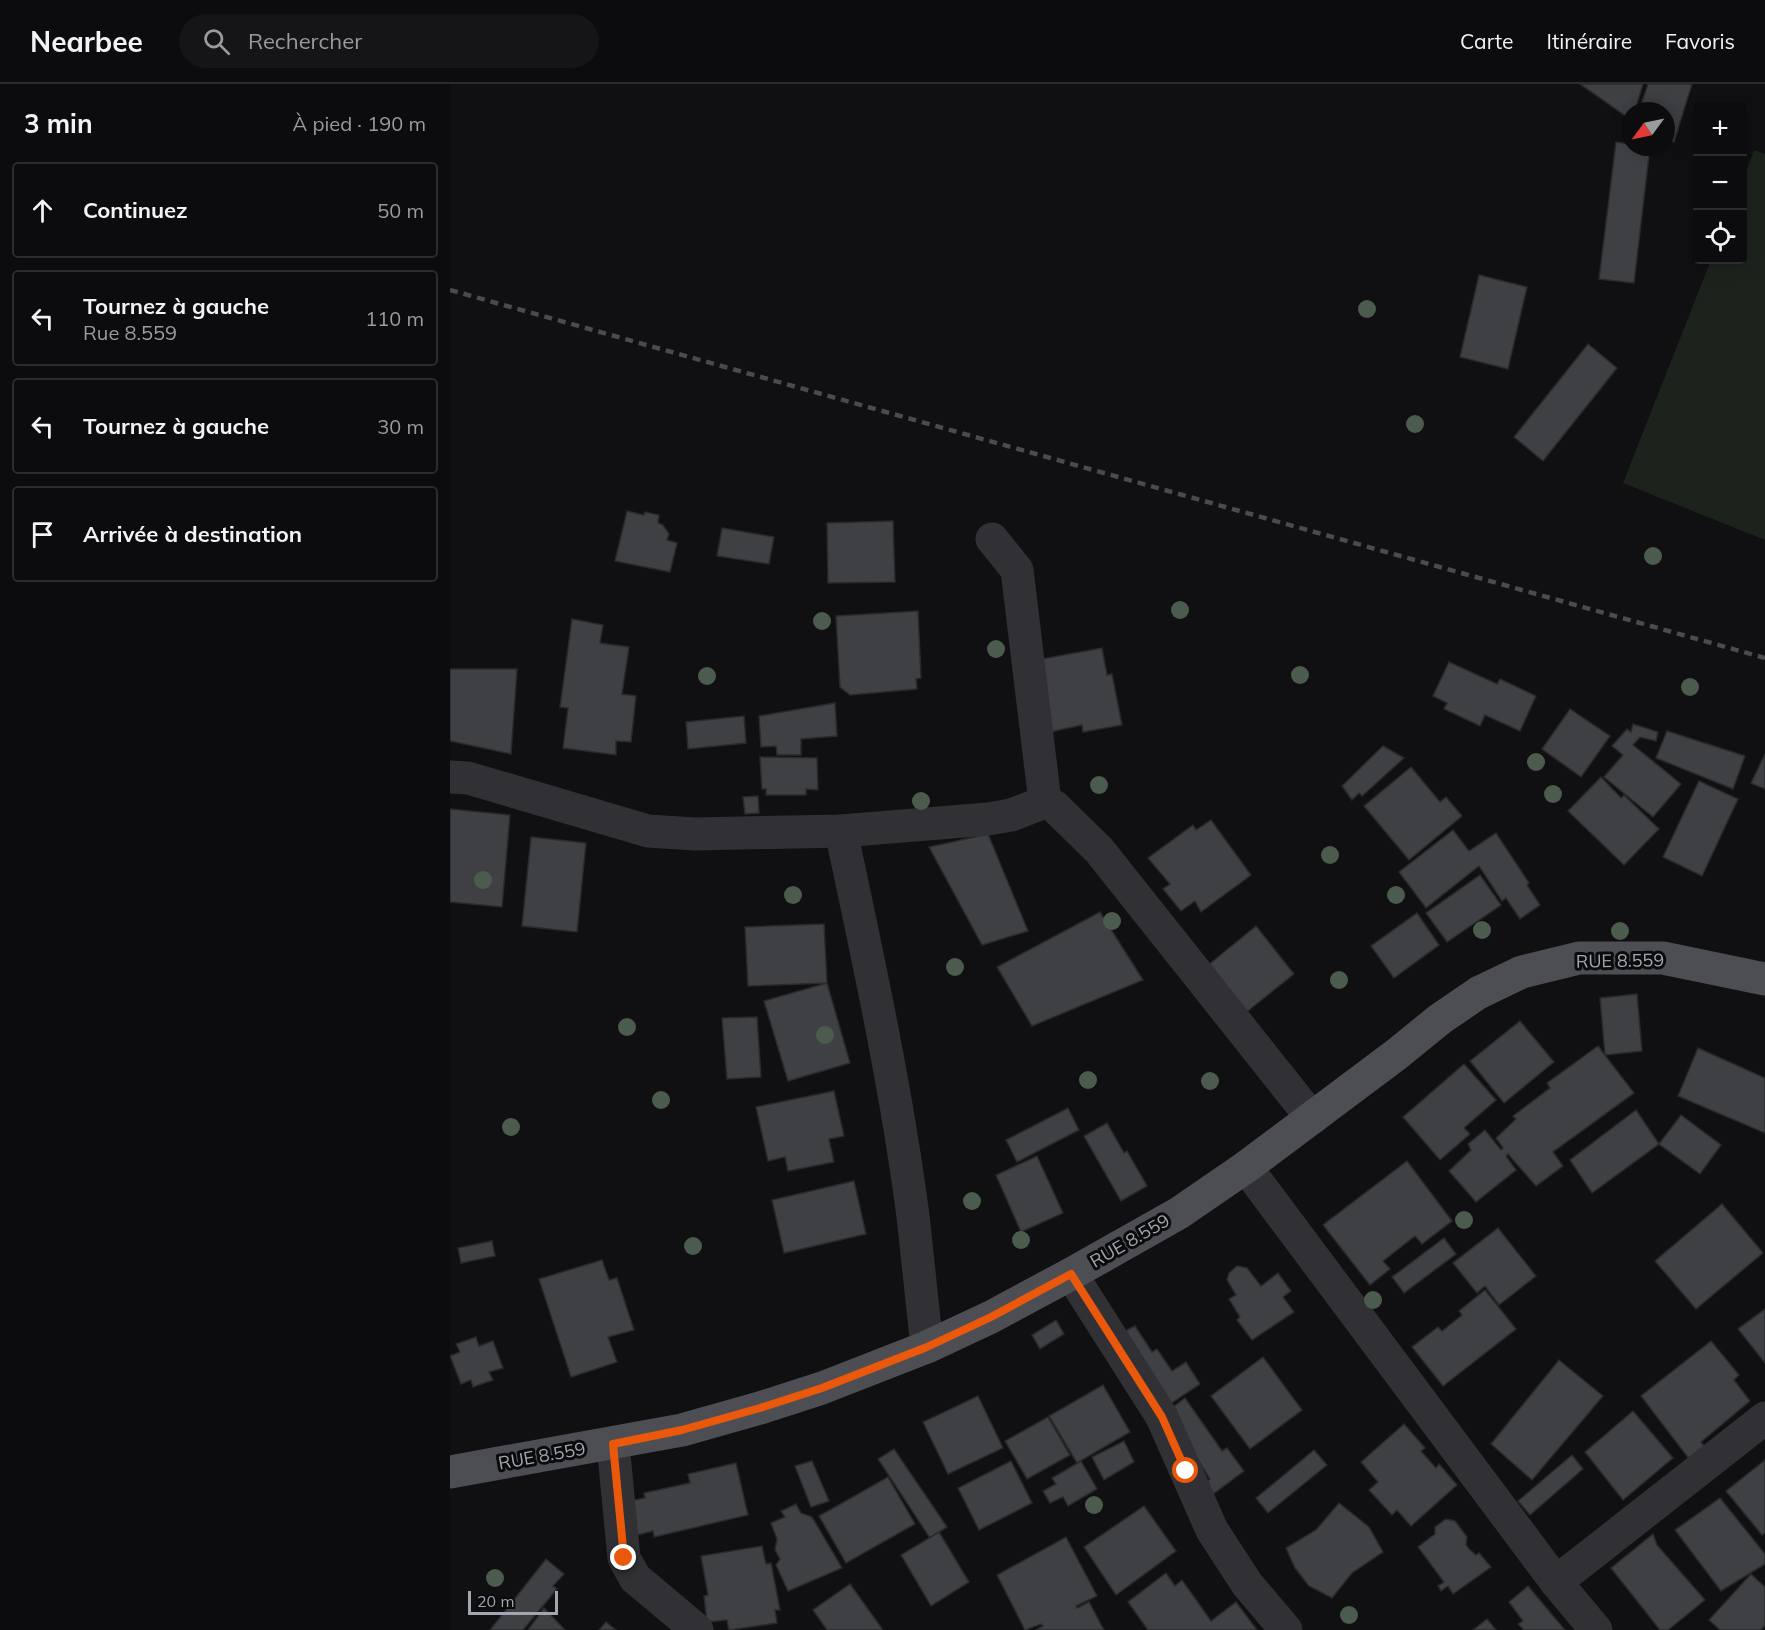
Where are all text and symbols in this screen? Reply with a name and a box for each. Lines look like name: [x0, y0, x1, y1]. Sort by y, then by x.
search box: [179, 14, 599, 68]
text: Nearbee: [30, 24, 143, 59]
icon: search: [200, 25, 233, 58]
text: Rechercher: [248, 27, 362, 55]
text: Carte: [1460, 28, 1514, 54]
text: Itinéraire: [1547, 28, 1632, 54]
text: Favoris: [1665, 28, 1735, 54]
north arrow: [1621, 102, 1675, 156]
map controls: [1693, 102, 1747, 264]
button: +: [1693, 102, 1747, 156]
text: 3 min: [24, 107, 93, 140]
text: À pied · 190 m: [293, 111, 426, 136]
button: −: [1693, 156, 1747, 210]
icon: ahead: [26, 194, 59, 227]
text: Continuez: [83, 196, 188, 224]
text: 50 m: [377, 198, 424, 223]
button: locate: [1693, 210, 1747, 264]
text: Tournez à gauche: [83, 292, 269, 320]
icon: left: [26, 302, 59, 335]
text: 110 m: [365, 306, 424, 331]
text: Rue 8.559: [83, 320, 177, 345]
icon: left: [26, 410, 59, 443]
text: Tournez à gauche: [83, 412, 269, 440]
text: 30 m: [377, 414, 424, 439]
icon: arrive: [26, 518, 59, 551]
text: Arrivée à destination: [83, 520, 302, 548]
street label: RUE 8.559: [1576, 948, 1664, 973]
street label: RUE 8.559: [1086, 1209, 1174, 1273]
street label: RUE 8.559: [496, 1437, 587, 1474]
route start: [1172, 1457, 1198, 1483]
route end: [610, 1544, 636, 1570]
scale bar: [468, 1588, 558, 1616]
text: 20 m: [477, 1591, 514, 1611]

